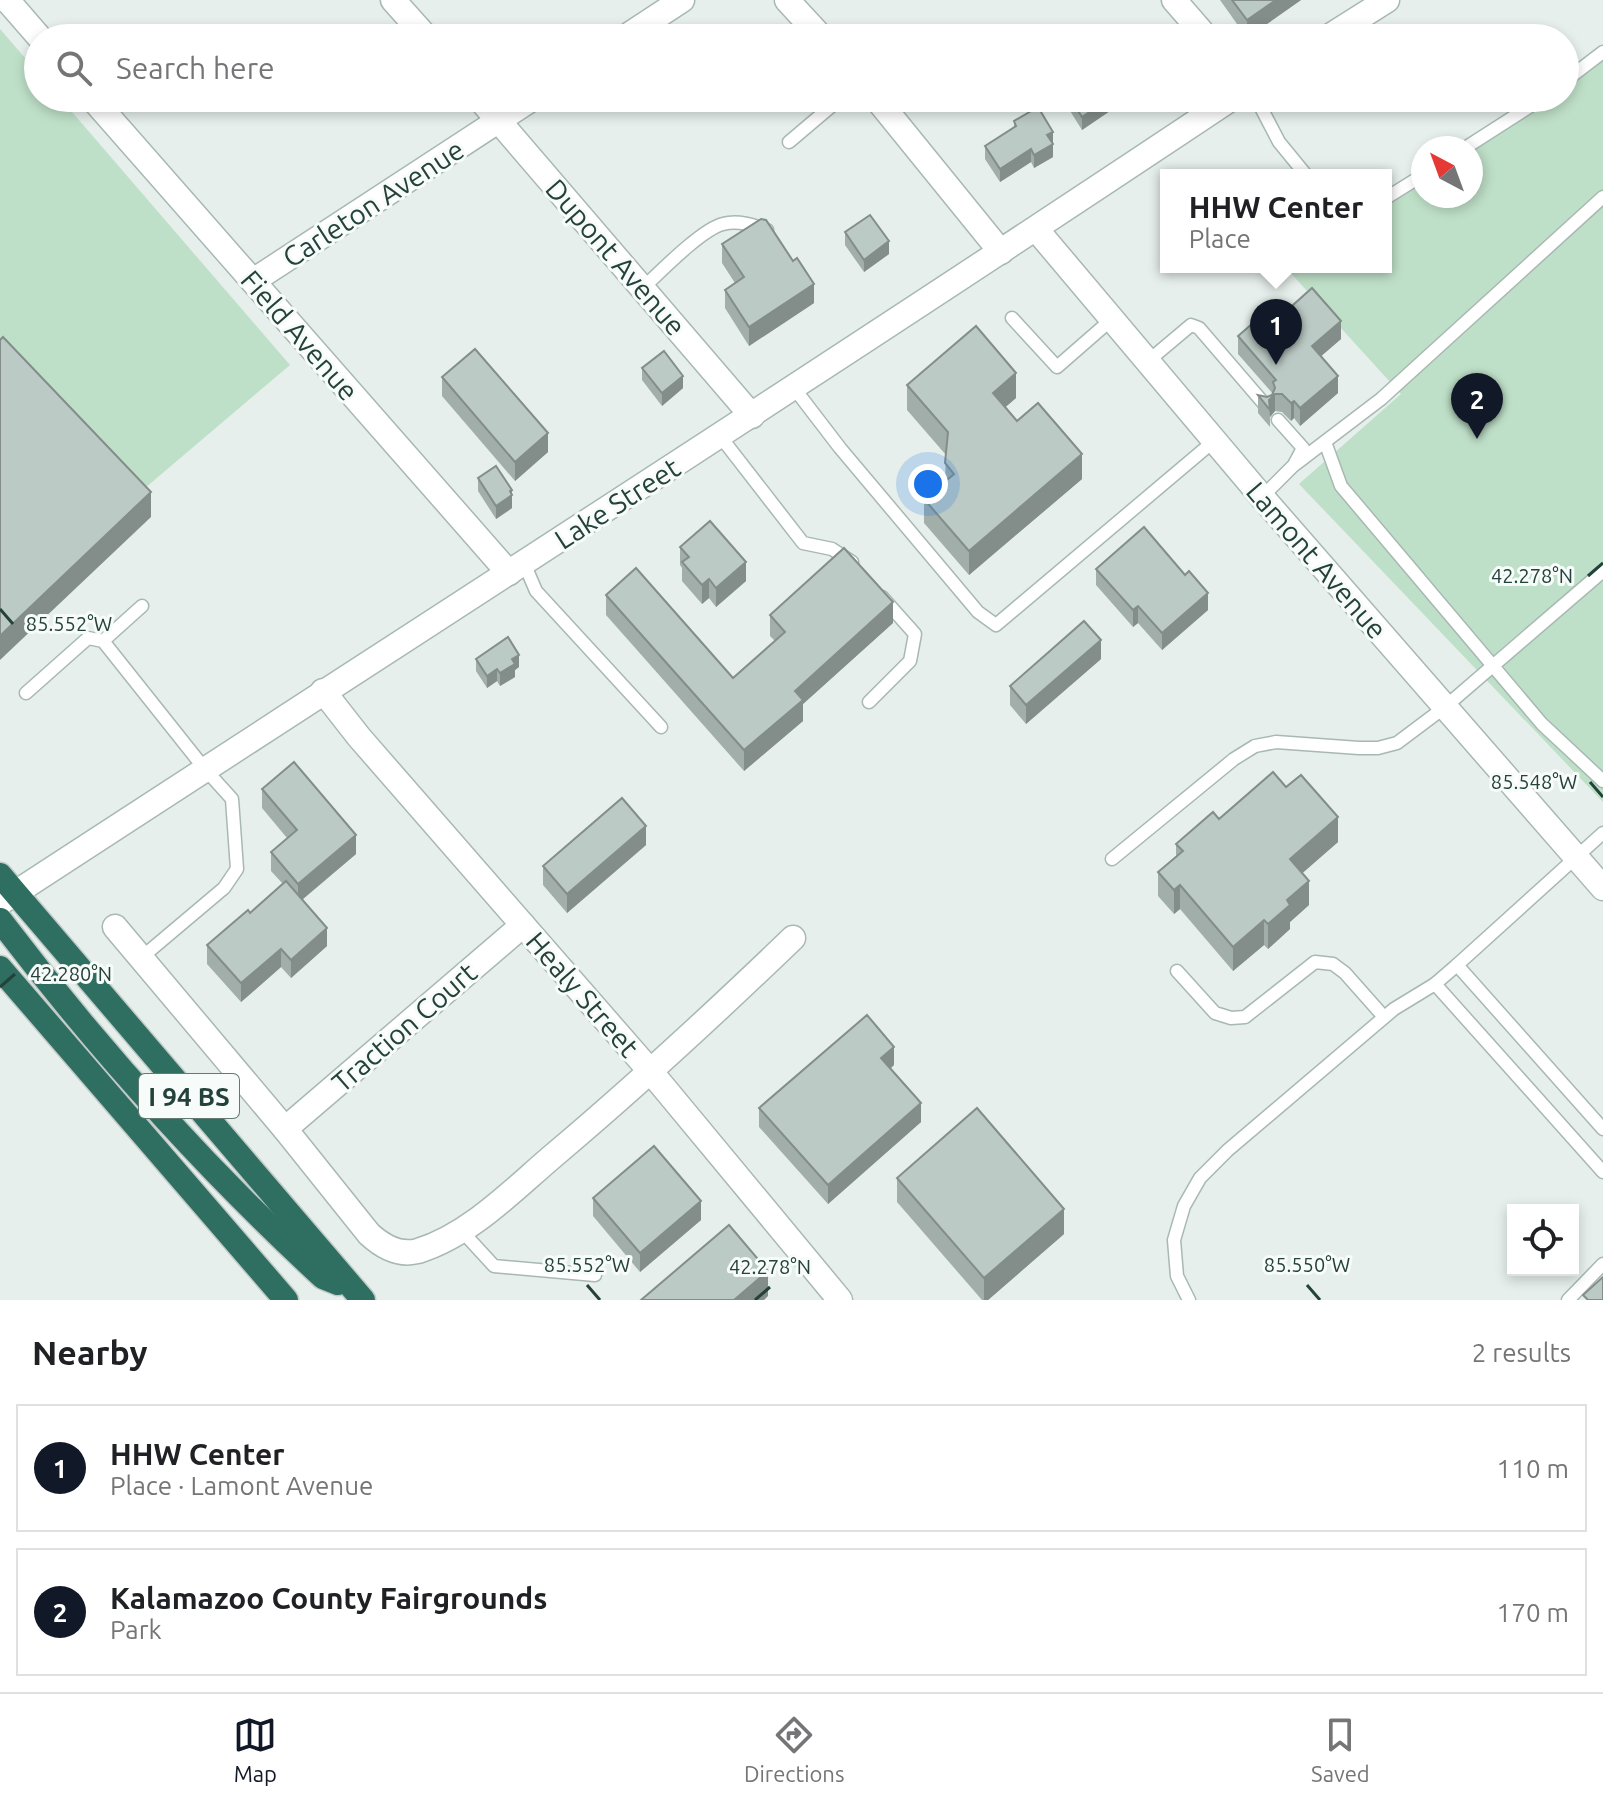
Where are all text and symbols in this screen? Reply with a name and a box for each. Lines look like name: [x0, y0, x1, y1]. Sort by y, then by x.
search box: [24, 24, 1579, 112]
icon: search: [52, 46, 96, 90]
text: Search here: [116, 51, 275, 85]
street label: Carleton Avenue: [277, 133, 469, 273]
north arrow: [1411, 136, 1483, 208]
popup: [1160, 169, 1392, 273]
street label: Dupont Avenue: [540, 173, 692, 341]
text: HHW Center: [1189, 190, 1363, 224]
text: Place: [1189, 224, 1251, 253]
street label: Field Avenue: [235, 264, 365, 406]
pin: 1: [1250, 299, 1302, 365]
pin: 2: [1451, 373, 1503, 439]
street label: Lake Street: [549, 451, 685, 555]
your location: [908, 464, 948, 504]
street label: Lamont Avenue: [1241, 476, 1393, 644]
text: 42.278°N: [1491, 564, 1573, 587]
text: 85.552°W: [26, 612, 112, 635]
text: 85.548°W: [1491, 770, 1577, 793]
street label: Healy Street: [521, 925, 645, 1063]
street label: Traction Court: [326, 956, 482, 1098]
text: 42.280°N: [30, 962, 112, 985]
road number: I 94 BS: [139, 1074, 239, 1118]
map controls: [1507, 1204, 1579, 1276]
button: locate: [1507, 1204, 1579, 1276]
text: 85.552°W: [544, 1253, 630, 1276]
text: 85.550°W: [1264, 1253, 1350, 1276]
text: 42.278°N: [729, 1255, 811, 1278]
text: Nearby: [32, 1333, 147, 1371]
text: 2 results: [1472, 1338, 1571, 1367]
text: HHW Center: [110, 1437, 285, 1471]
text: 1: [53, 1454, 67, 1483]
text: 110 m: [1497, 1454, 1569, 1483]
text: Place · Lamont Avenue: [110, 1471, 373, 1500]
text: Kalamazoo County Fairgrounds: [110, 1581, 547, 1615]
text: 2: [53, 1598, 67, 1627]
text: 170 m: [1497, 1598, 1569, 1627]
text: Park: [110, 1615, 162, 1644]
tab: Map: [233, 1713, 277, 1786]
tab: Directions: [744, 1713, 844, 1786]
tab: Saved: [1311, 1713, 1370, 1786]

